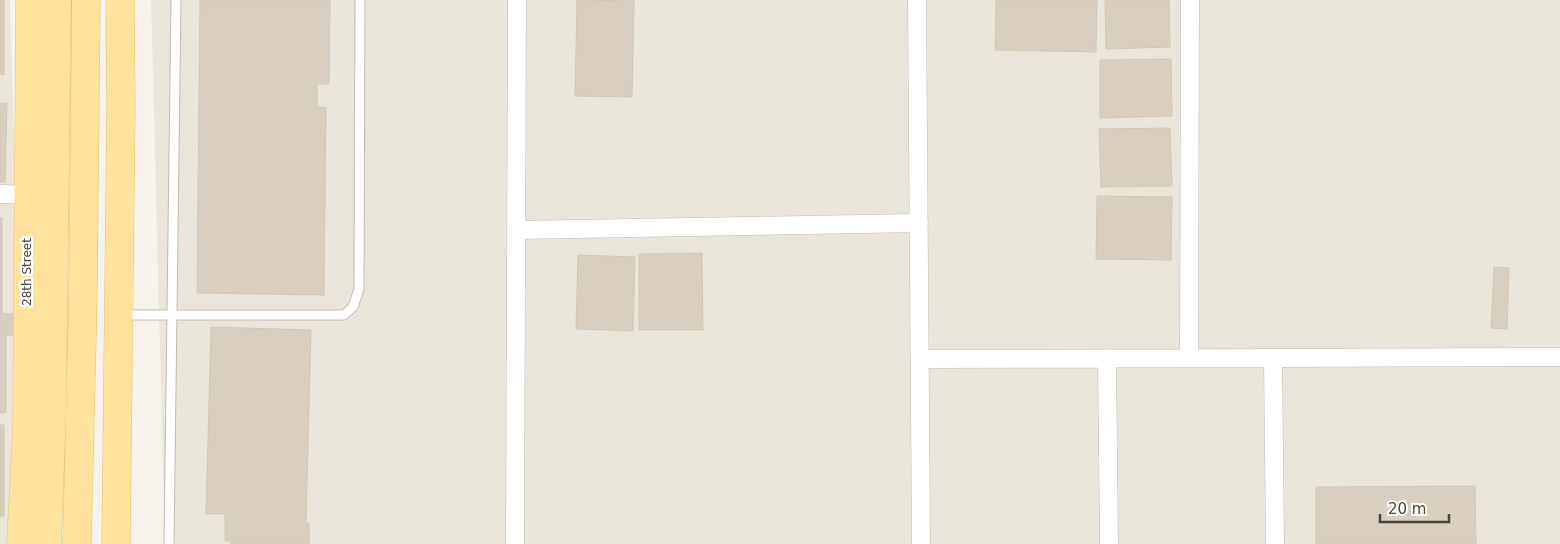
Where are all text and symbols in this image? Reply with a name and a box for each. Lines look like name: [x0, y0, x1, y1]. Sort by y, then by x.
street label: 28th Street: [20, 238, 34, 306]
scale bar: [1380, 492, 1449, 524]
text: 20 m: [1388, 500, 1426, 518]

